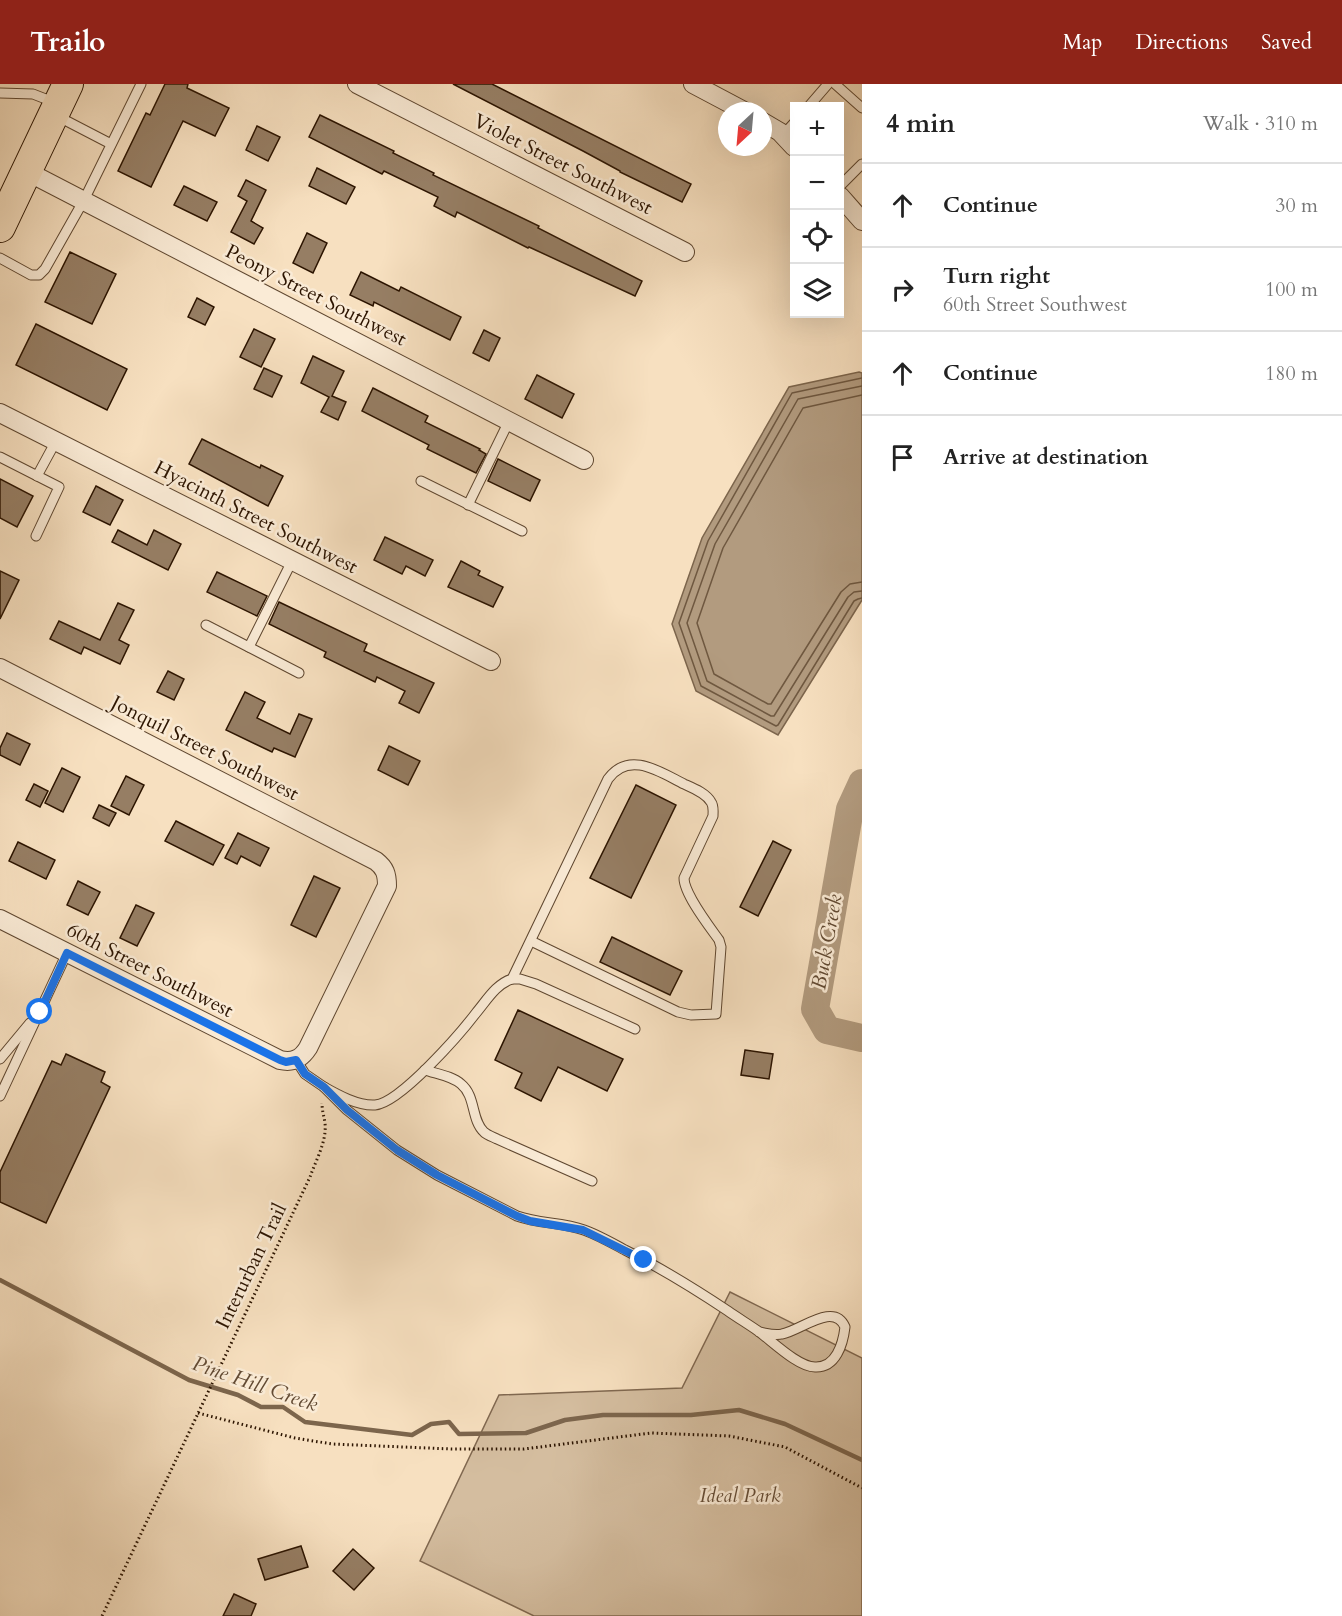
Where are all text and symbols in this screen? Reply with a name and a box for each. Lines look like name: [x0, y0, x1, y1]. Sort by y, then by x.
text: Trailo: [30, 23, 105, 61]
text: Map: [1062, 28, 1102, 57]
text: Directions: [1135, 28, 1228, 57]
text: Saved: [1261, 28, 1312, 57]
north arrow: [718, 102, 772, 156]
map controls: [790, 102, 844, 318]
button: +: [790, 102, 844, 156]
text: 4 min: [886, 106, 955, 141]
street label: Violet Street Southwest: [469, 107, 658, 221]
text: Walk · 310 m: [1203, 110, 1318, 137]
button: −: [790, 156, 844, 210]
icon: ahead: [886, 189, 919, 222]
text: Continue: [943, 190, 1038, 220]
text: 30 m: [1275, 192, 1318, 219]
button: locate: [790, 210, 844, 264]
street label: Peony Street Southwest: [221, 238, 412, 353]
text: Turn right: [943, 261, 1050, 291]
button: layers: [790, 264, 844, 318]
icon: right: [886, 273, 919, 306]
text: 100 m: [1265, 276, 1318, 303]
text: 60th Street Southwest: [943, 291, 1127, 318]
icon: ahead: [886, 357, 919, 390]
text: Continue: [943, 358, 1038, 388]
text: 180 m: [1265, 360, 1318, 387]
icon: arrive: [886, 441, 919, 474]
text: Arrive at destination: [943, 442, 1148, 472]
street label: Hyacinth Street Southwest: [149, 454, 363, 581]
street label: Jonquil Street Southwest: [104, 688, 304, 807]
water label: Buck Creek: [804, 892, 850, 992]
street label: 60th Street Southwest: [62, 916, 239, 1024]
route start: [26, 998, 52, 1024]
street label: Interurban Trail: [209, 1199, 293, 1333]
route end: [630, 1246, 656, 1272]
water label: Pine Hill Creek: [188, 1349, 322, 1419]
park label: Ideal Park: [699, 1482, 781, 1509]

